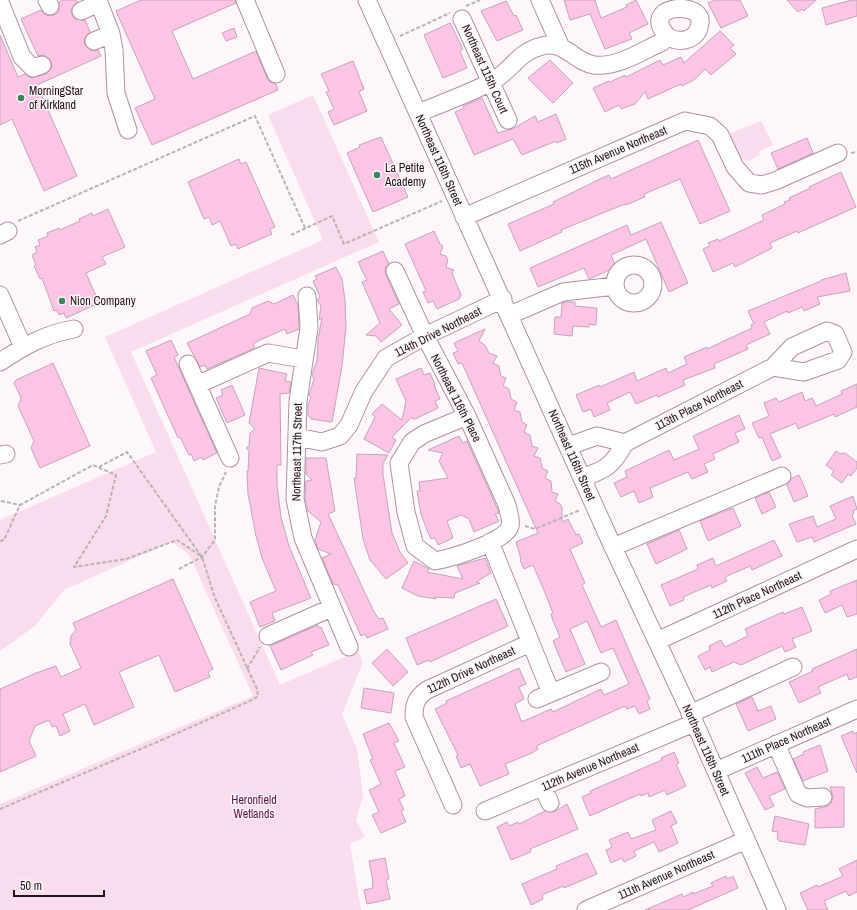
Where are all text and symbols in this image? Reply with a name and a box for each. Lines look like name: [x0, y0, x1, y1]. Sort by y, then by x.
street label: Northeast 115th Court: [458, 22, 512, 116]
place label: MorningStar of Kirkland: [29, 83, 84, 113]
marker: MorningStar of Kirkland: [16, 93, 26, 103]
street label: Northeast 116th Street: [412, 112, 466, 208]
street label: 115th Avenue Northeast: [567, 122, 670, 178]
place label: La Petite Academy: [384, 160, 426, 190]
marker: La Petite Academy: [372, 170, 382, 180]
place label: Nion Company: [70, 293, 136, 309]
marker: Nion Company: [57, 296, 67, 306]
street label: 114th Drive Northeast: [392, 303, 484, 361]
street label: Northeast 116th Place: [427, 351, 485, 445]
street label: 113th Place Northeast: [652, 376, 746, 434]
street label: Northeast 117th Street: [288, 402, 306, 501]
street label: Northeast 116th Street: [545, 407, 599, 503]
street label: 112th Place Northeast: [710, 567, 804, 623]
street label: 112th Drive Northeast: [424, 642, 518, 697]
street label: Northeast 116th Street: [679, 702, 733, 798]
street label: 111th Place Northeast: [739, 713, 833, 767]
street label: 112th Avenue Northeast: [539, 739, 642, 795]
park label: Heronfield Wetlands: [231, 792, 277, 822]
street label: 111th Avenue Northeast: [615, 846, 717, 903]
scale bar: [14, 872, 104, 898]
text: 50 m: [20, 878, 42, 894]

